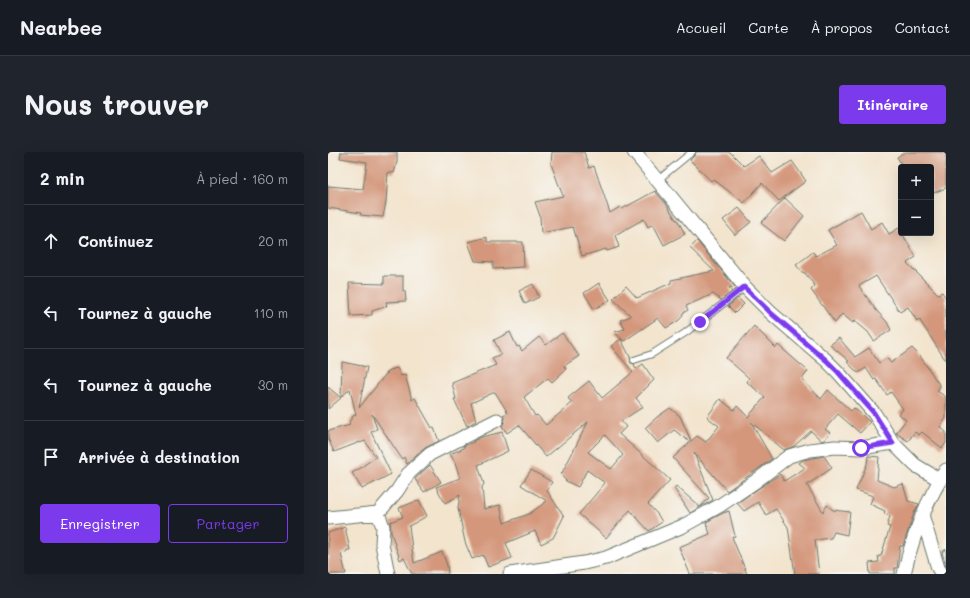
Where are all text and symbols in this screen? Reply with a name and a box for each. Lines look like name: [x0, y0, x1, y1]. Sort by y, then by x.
text: Nearbee: [20, 15, 102, 40]
text: Accueil: [676, 18, 726, 37]
text: Carte: [748, 18, 789, 37]
text: À propos: [811, 18, 873, 37]
text: Contact: [895, 18, 950, 37]
button: Itinéraire: [839, 85, 946, 124]
text: Nous trouver: [24, 86, 209, 122]
map controls: [898, 164, 934, 236]
button: +: [898, 164, 934, 200]
text: 2 min: [40, 167, 85, 189]
text: À pied · 160 m: [196, 170, 288, 187]
button: −: [898, 200, 934, 236]
icon: ahead: [40, 230, 62, 252]
text: Continuez: [78, 231, 153, 251]
text: 20 m: [258, 232, 288, 249]
icon: left: [40, 302, 62, 324]
text: Tournez à gauche: [78, 303, 212, 323]
text: 110 m: [254, 304, 288, 321]
route end: [691, 313, 709, 331]
icon: left: [40, 374, 62, 396]
text: Tournez à gauche: [78, 375, 212, 395]
text: 30 m: [258, 376, 288, 393]
route start: [852, 439, 870, 457]
icon: arrive: [40, 446, 62, 468]
text: Arrivée à destination: [78, 447, 240, 467]
button: Enregistrer: [40, 504, 160, 543]
button: Partager: [168, 504, 288, 543]

